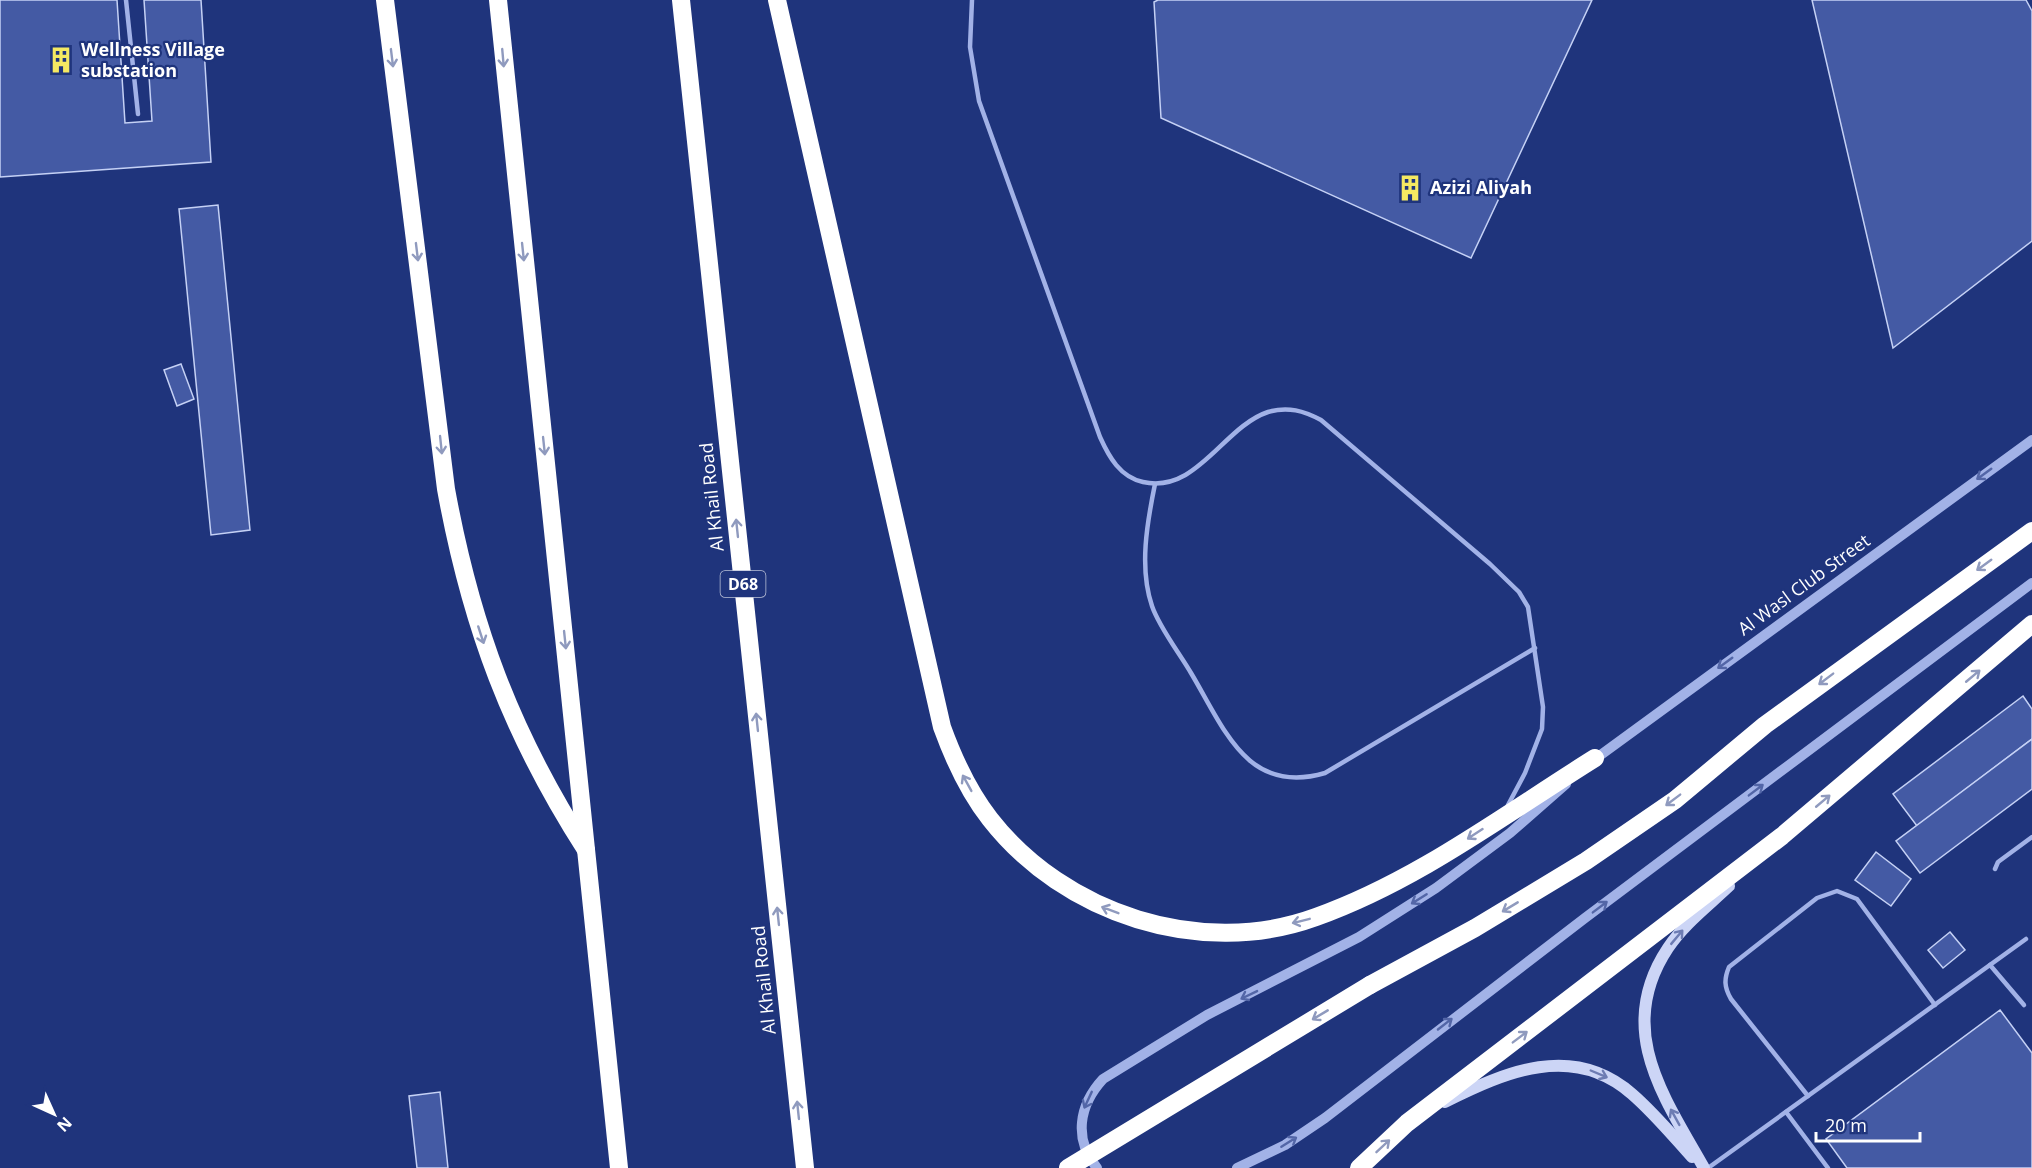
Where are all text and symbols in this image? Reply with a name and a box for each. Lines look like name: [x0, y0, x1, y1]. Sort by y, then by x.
place label: Wellness Village substation: [81, 37, 225, 82]
building icon: Wellness Village substation: [46, 45, 76, 75]
one-way arrow: [387, 48, 398, 67]
one-way arrow: [498, 48, 509, 68]
building icon: Azizi Aliyah: [1395, 173, 1425, 203]
place label: Azizi Aliyah: [1430, 175, 1532, 199]
one-way arrow: [411, 241, 422, 261]
one-way arrow: [518, 242, 529, 262]
one-way arrow: [436, 435, 447, 454]
one-way arrow: [539, 436, 550, 456]
street label: Al Khail Road: [693, 441, 729, 553]
one-way arrow: [1977, 467, 1993, 480]
one-way arrow: [731, 519, 742, 539]
street label: Al Wasl Club Street: [1732, 528, 1874, 640]
one-way arrow: [1977, 559, 1993, 571]
road number: D68: [720, 571, 766, 597]
one-way arrow: [476, 625, 487, 644]
one-way arrow: [560, 630, 571, 649]
one-way arrow: [1717, 656, 1733, 669]
one-way arrow: [1965, 669, 1980, 683]
one-way arrow: [1819, 673, 1835, 686]
one-way arrow: [751, 713, 762, 733]
one-way arrow: [961, 775, 973, 792]
one-way arrow: [1748, 784, 1764, 796]
one-way arrow: [1666, 794, 1682, 807]
one-way arrow: [1815, 794, 1830, 808]
one-way arrow: [1467, 828, 1483, 840]
one-way arrow: [1411, 894, 1428, 906]
one-way arrow: [1592, 900, 1608, 913]
one-way arrow: [1502, 901, 1519, 913]
one-way arrow: [1101, 904, 1120, 915]
one-way arrow: [772, 907, 783, 926]
one-way arrow: [1292, 916, 1311, 928]
street label: Al Khail Road: [745, 924, 781, 1036]
one-way arrow: [1670, 930, 1684, 945]
one-way arrow: [1240, 989, 1258, 1001]
one-way arrow: [1312, 1010, 1329, 1022]
one-way arrow: [1436, 1018, 1452, 1031]
one-way arrow: [1512, 1030, 1528, 1043]
one-way arrow: [1589, 1069, 1607, 1080]
north arrow: [24, 1084, 84, 1144]
one-way arrow: [1082, 1091, 1093, 1109]
one-way arrow: [793, 1100, 804, 1120]
scale bar: [1816, 1105, 1920, 1143]
one-way arrow: [1669, 1109, 1681, 1126]
text: N: [52, 1112, 77, 1137]
text: 20 m: [1825, 1113, 1867, 1137]
one-way arrow: [1280, 1136, 1297, 1148]
one-way arrow: [1375, 1139, 1390, 1153]

